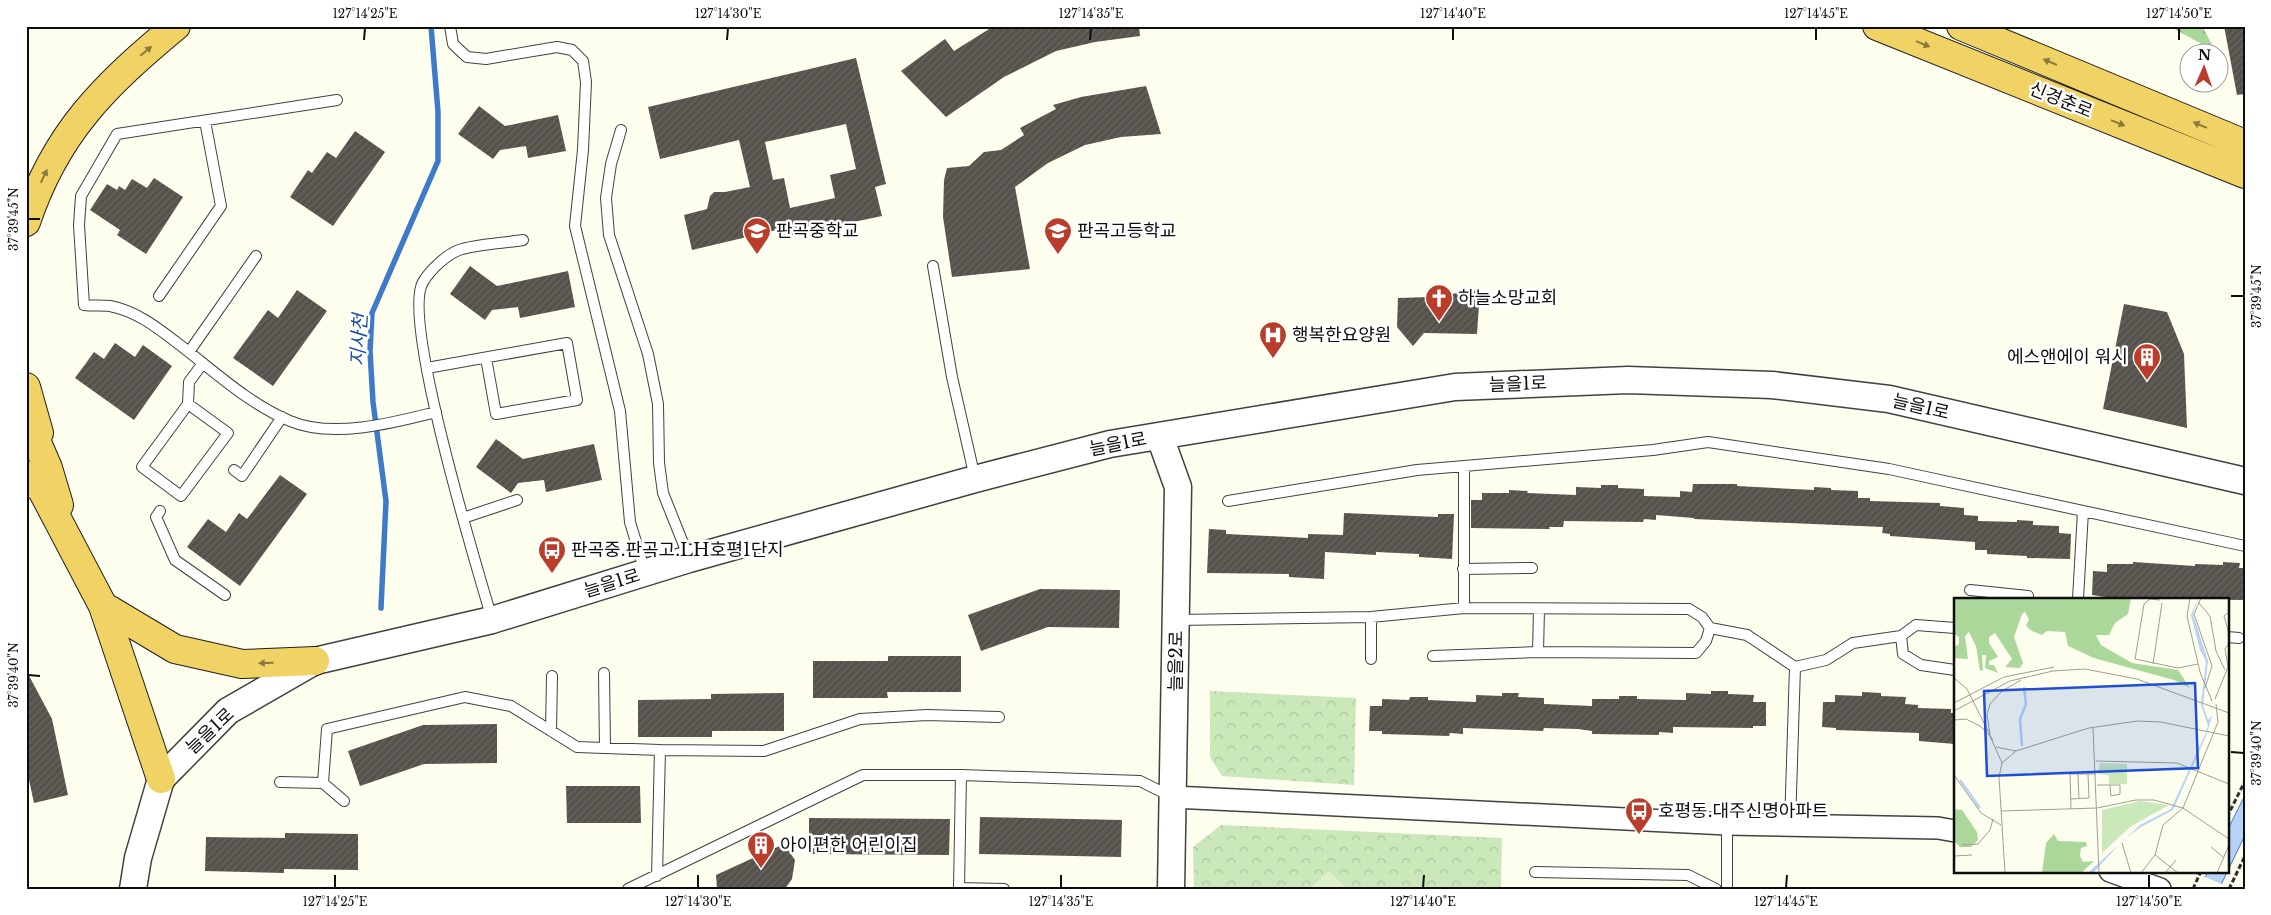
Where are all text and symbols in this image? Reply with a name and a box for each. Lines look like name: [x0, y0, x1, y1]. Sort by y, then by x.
text: 127°14'25"E: [333, 6, 398, 21]
text: 127°14'30"E: [695, 6, 762, 21]
text: 127°14'35"E: [1059, 6, 1124, 21]
text: 127°14'40"E: [1420, 6, 1486, 21]
text: 127°14'45"E: [1784, 6, 1848, 21]
text: 127°14'50"E: [2146, 6, 2212, 21]
one-way arrow: [1916, 41, 1930, 49]
north arrow: [2178, 42, 2228, 92]
one-way arrow: [139, 46, 152, 57]
text: N: [2198, 46, 2211, 64]
one-way arrow: [2043, 58, 2057, 66]
street label: 신경춘로: [2026, 77, 2096, 123]
one-way arrow: [2111, 119, 2126, 127]
one-way arrow: [2193, 120, 2207, 128]
one-way arrow: [40, 169, 48, 183]
text: 37°39'45"N: [6, 187, 21, 251]
school or university icon: 판곡중학교: [742, 216, 772, 255]
school or university icon: 판곡고등학교: [1043, 216, 1073, 255]
place label: 판곡중학교: [776, 220, 859, 242]
place label: 판곡고등학교: [1077, 220, 1176, 242]
text: 37°39'45"N: [2249, 264, 2264, 328]
church icon: 하늘소망교회: [1424, 283, 1454, 322]
place label: 하늘소망교회: [1458, 287, 1557, 309]
water label: 지사천: [346, 312, 372, 367]
hospital icon: 행복한요양원: [1258, 320, 1288, 359]
place label: 행복한요양원: [1292, 324, 1391, 346]
building icon: 에스앤에이 워시: [2132, 342, 2162, 381]
place label: 에스앤에이 워시: [2007, 346, 2128, 368]
street label: 늘을1로: [1489, 372, 1547, 396]
street label: 늘을1로: [1890, 390, 1952, 424]
street label: 늘을1로: [1088, 428, 1148, 460]
bus stop icon: 판곡중.판곡고.LH호평1단지: [537, 535, 567, 574]
place label: 판곡중.판곡고.LH호평1단지: [571, 539, 784, 561]
street label: 늘을1로: [581, 564, 643, 602]
inset map: [1954, 598, 2228, 872]
street label: 늘을2로: [1164, 630, 1188, 692]
text: 37°39'40"N: [6, 642, 21, 708]
one-way arrow: [258, 659, 274, 667]
street label: 늘을1로: [181, 703, 239, 759]
text: 37°39'40"N: [2249, 720, 2264, 786]
bus stop icon: 호평동.대주신명아파트: [1624, 796, 1654, 835]
place label: 호평동.대주신명아파트: [1658, 800, 1828, 822]
building icon: 아이편한 어린이집: [746, 830, 776, 869]
place label: 아이편한 어린이집: [780, 834, 918, 856]
text: 127°14'25"E: [303, 894, 368, 909]
text: 127°14'30"E: [665, 894, 732, 909]
text: 127°14'35"E: [1029, 894, 1094, 909]
text: 127°14'40"E: [1390, 894, 1456, 909]
text: 127°14'45"E: [1754, 894, 1818, 909]
text: 127°14'50"E: [2116, 894, 2182, 909]

